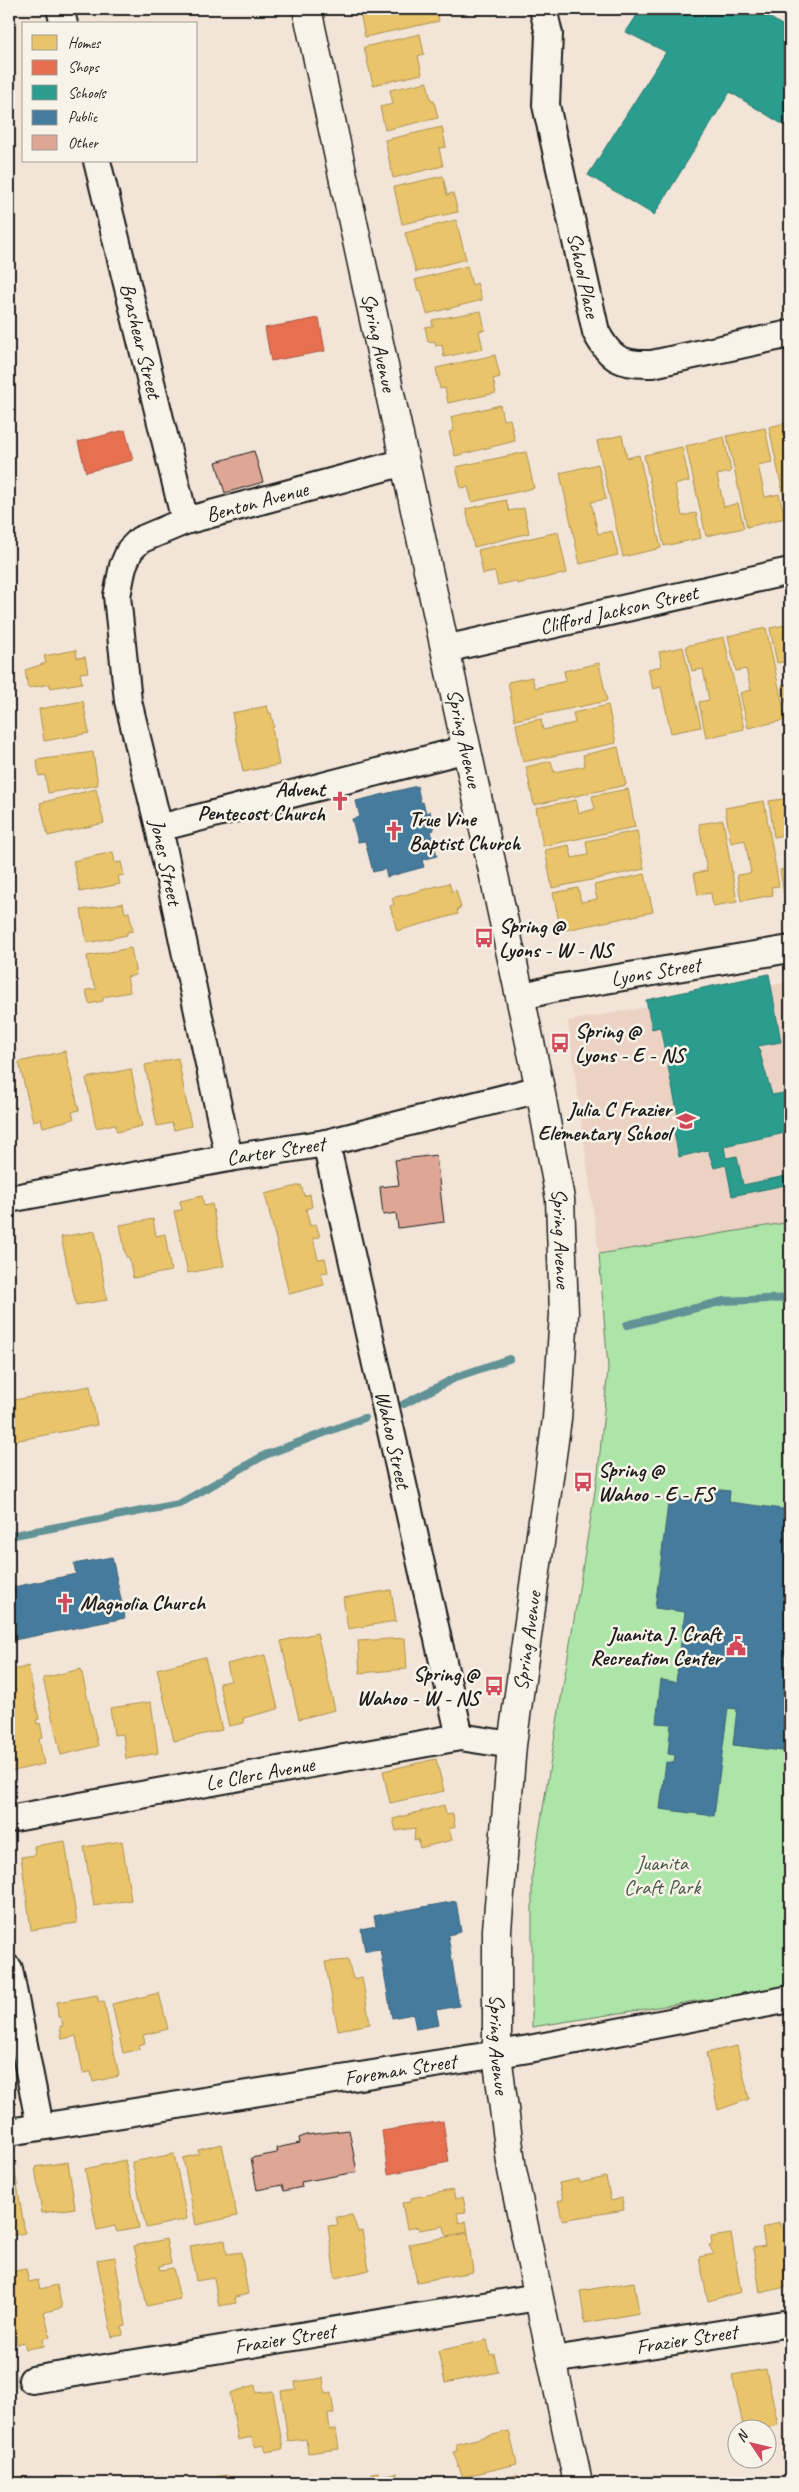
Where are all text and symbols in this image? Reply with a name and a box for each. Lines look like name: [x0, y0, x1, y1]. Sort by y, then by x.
legend: [22, 22, 198, 162]
text: Homes: [68, 34, 102, 53]
text: Shops: [68, 58, 101, 77]
text: Schools: [68, 84, 107, 103]
text: Public: [68, 108, 98, 127]
text: Other: [68, 134, 99, 153]
street label: School Place: [561, 230, 606, 322]
street label: Brashear Street: [114, 280, 168, 403]
street label: Spring Avenue: [356, 291, 403, 396]
street label: Benton Avenue: [203, 475, 312, 528]
street label: Clifford Jackson Street: [537, 579, 702, 640]
street label: Spring Avenue: [441, 687, 488, 792]
place label: Advent Pentecost Church: [198, 776, 327, 826]
church icon: Advent Pentecost Church: [329, 790, 351, 812]
place label: True Vine Baptist Church: [409, 806, 521, 856]
street label: Jones Street: [144, 816, 188, 909]
church icon: True Vine Baptist Church: [383, 820, 405, 842]
place label: Spring @ Lyons - W - NS: [499, 913, 615, 963]
bus stop icon: Spring @ Lyons - W - NS: [473, 927, 495, 949]
street label: Lyons Street: [609, 951, 705, 992]
place label: Spring @ Lyons - E - NS: [575, 1018, 688, 1068]
bus stop icon: Spring @ Lyons - E - NS: [549, 1032, 571, 1054]
place label: Julia C Frazier Elementary School: [538, 1096, 675, 1146]
school or university icon: Julia C Frazier Elementary School: [675, 1110, 697, 1132]
street label: Carter Street: [225, 1130, 330, 1171]
street label: Spring Avenue: [545, 1186, 576, 1291]
street label: Wahoo Street: [369, 1388, 417, 1493]
place label: Spring @ Wahoo - E - FS: [598, 1457, 717, 1507]
bus stop icon: Spring @ Wahoo - E - FS: [572, 1471, 594, 1493]
street label: Spring Avenue: [507, 1588, 547, 1692]
place label: Magnolia Church: [80, 1590, 206, 1616]
church icon: Magnolia Church: [54, 1592, 76, 1614]
place label: Juanita J. Craft Recreation Center: [590, 1621, 724, 1671]
public building icon: Juanita J. Craft Recreation Center: [725, 1635, 747, 1657]
place label: Spring @ Wahoo - W - NS: [357, 1661, 483, 1711]
bus stop icon: Spring @ Wahoo - W - NS: [483, 1675, 505, 1697]
street label: Le Clerc Avenue: [203, 1751, 318, 1796]
park label: Juanita Craft Park: [624, 1850, 701, 1900]
street label: Spring Avenue: [484, 1994, 515, 2098]
street label: Foreman Street: [342, 2047, 461, 2091]
street label: Frazier Street: [232, 2317, 340, 2360]
street label: Frazier Street: [634, 2318, 742, 2360]
north arrow: [726, 2420, 776, 2470]
text: N: [732, 2426, 753, 2445]

